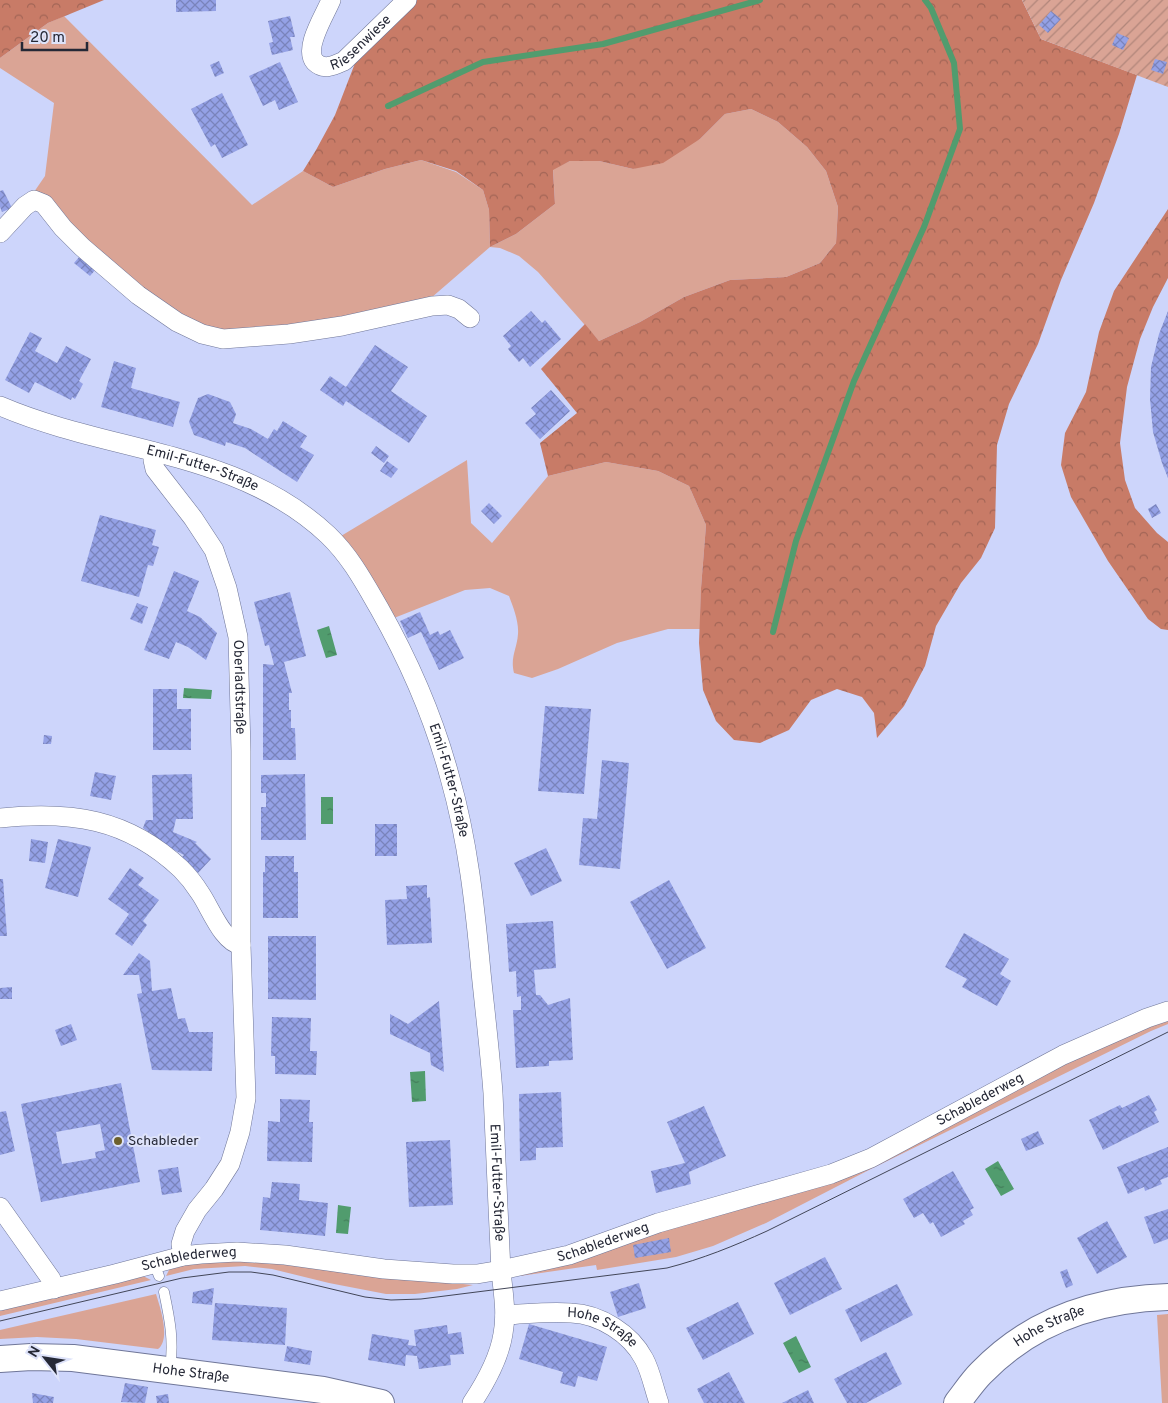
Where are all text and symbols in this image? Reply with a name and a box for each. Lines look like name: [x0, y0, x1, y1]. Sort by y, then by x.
street label: Riesenwiese: [328, 11, 395, 74]
scale bar: [22, 20, 88, 52]
text: 20 m: [30, 29, 65, 48]
street label: Emil-Futter-Straße: [145, 442, 261, 495]
street label: Oberladtstraße: [230, 639, 249, 735]
street label: Emil-Futter-Straße: [425, 721, 472, 839]
street label: Schablederweg: [933, 1069, 1026, 1130]
street label: Emil-Futter-Straße: [486, 1124, 508, 1242]
place label: Schableder: [128, 1133, 199, 1150]
marker: Schableder: [112, 1135, 124, 1147]
street label: Schablederweg: [555, 1218, 651, 1266]
street label: Schablederweg: [140, 1244, 237, 1275]
street label: Hohe Straße: [1010, 1302, 1087, 1351]
street label: Hohe Straße: [567, 1304, 641, 1351]
north arrow: [20, 1333, 70, 1383]
text: N: [25, 1344, 45, 1361]
street label: Hohe Straße: [151, 1360, 230, 1386]

